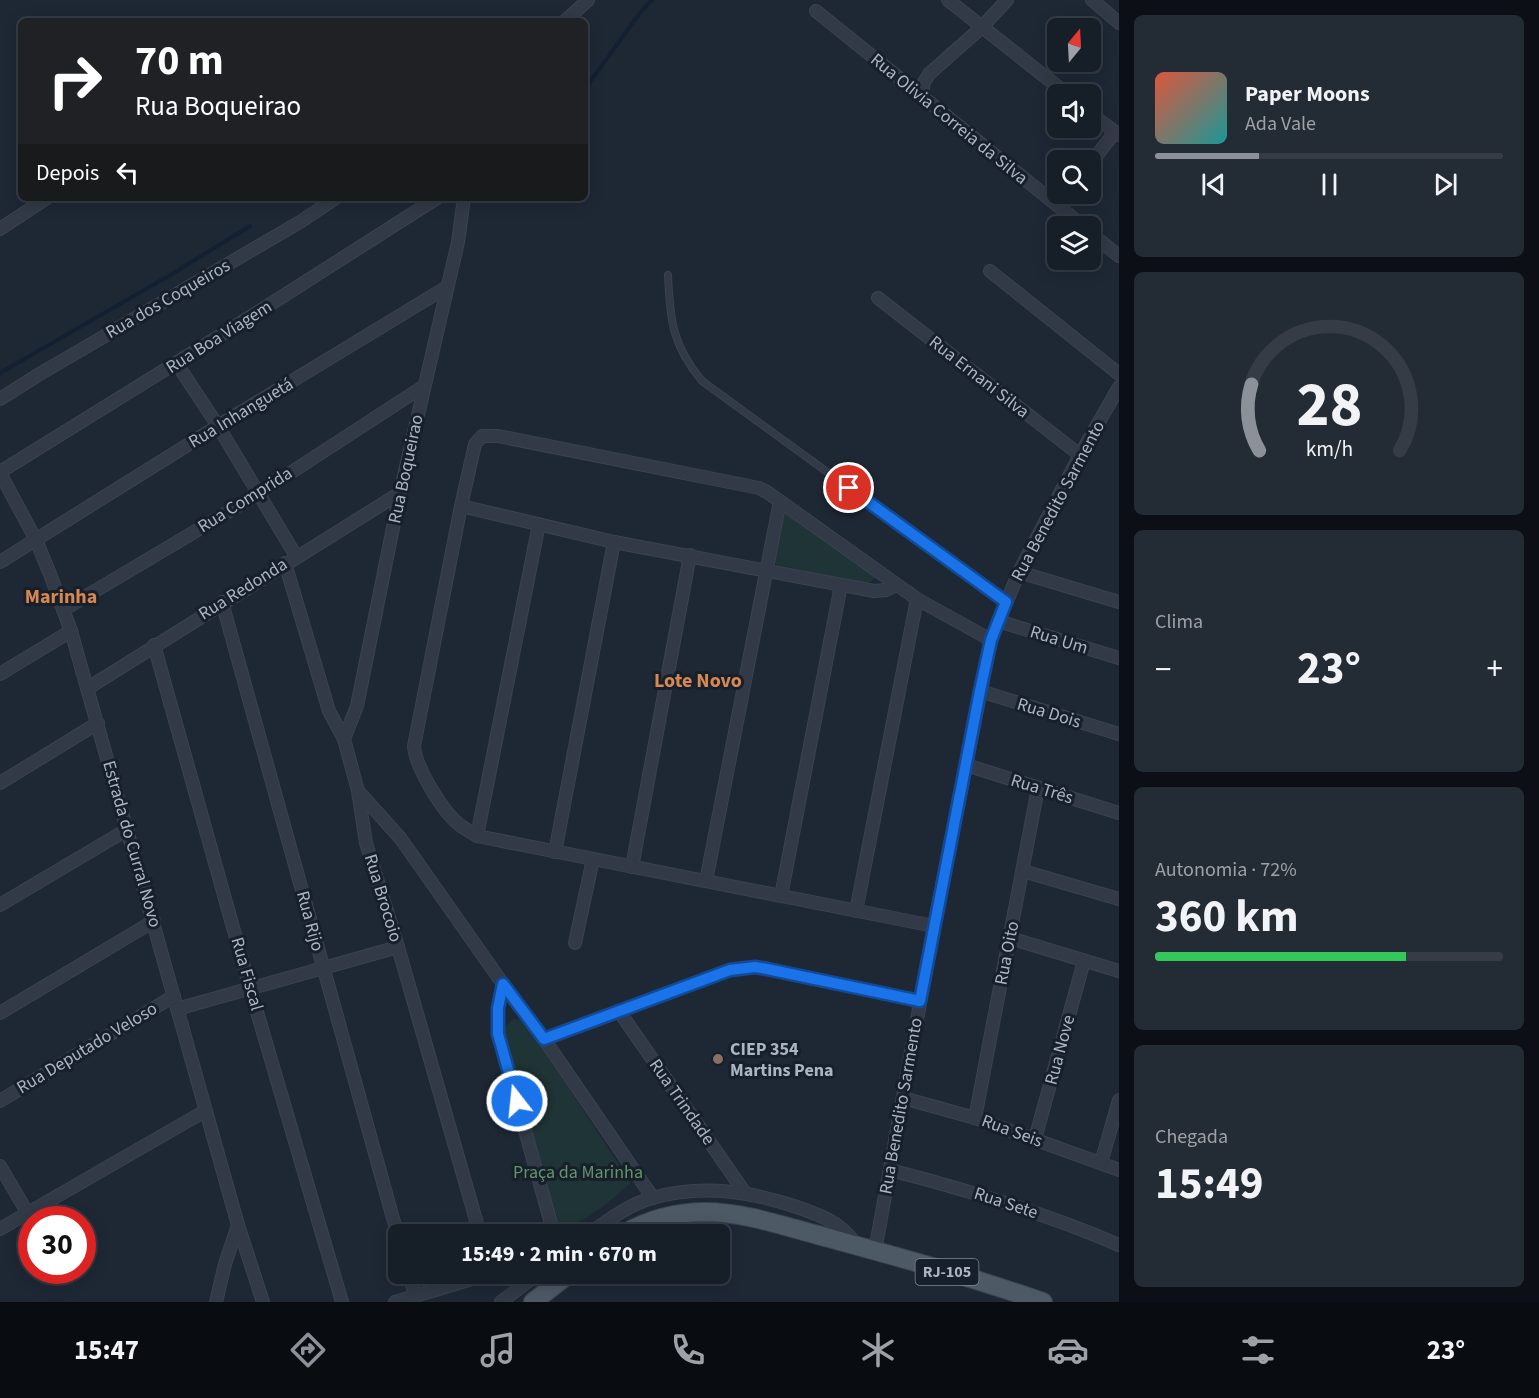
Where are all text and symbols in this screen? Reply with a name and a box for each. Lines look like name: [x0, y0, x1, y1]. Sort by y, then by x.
north arrow: [1047, 18, 1101, 72]
map controls: [1047, 18, 1101, 270]
text: 70 m: [135, 31, 224, 91]
icon: right: [36, 42, 114, 120]
street label: Rua Olivia Correia da Silva: [865, 48, 1033, 190]
text: Paper Moons: [1245, 78, 1370, 110]
button: sound: [1047, 84, 1101, 138]
text: Rua Boqueirao: [135, 87, 301, 126]
text: Ada Vale: [1245, 110, 1316, 138]
button: search: [1047, 150, 1101, 204]
icon: left: [111, 156, 144, 189]
text: Depois: [36, 157, 99, 189]
icon: previous: [1197, 168, 1230, 201]
icon: pause: [1313, 168, 1346, 201]
icon: next: [1429, 168, 1462, 201]
button: layers: [1047, 216, 1101, 270]
street label: Rua dos Coqueiros: [101, 253, 235, 345]
street label: Rua Boa Viagem: [161, 294, 277, 380]
street label: Rua Ernani Silva: [924, 330, 1034, 424]
text: 28: [1296, 361, 1362, 450]
street label: Rua Inhanguetá: [184, 372, 298, 454]
street label: Rua Boqueirao: [382, 412, 430, 526]
street label: Rua Benedito Sarmento: [1005, 416, 1111, 586]
text: km/h: [1305, 434, 1353, 465]
street label: Rua Comprida: [193, 461, 297, 539]
pin: [823, 462, 874, 513]
icon: arrive: [832, 471, 865, 504]
street label: Rua Redonda: [194, 552, 292, 626]
district label: Marinha: [25, 583, 97, 611]
text: Clima: [1155, 608, 1203, 636]
street label: Rua Um: [1027, 619, 1091, 661]
text: 23°: [1297, 637, 1361, 701]
text: −: [1155, 646, 1171, 693]
text: +: [1487, 646, 1503, 693]
district label: Lote Novo: [654, 667, 742, 695]
street label: Rua Dois: [1014, 691, 1084, 735]
street label: Estrada do Curral Novo: [96, 758, 168, 930]
street label: Rua Três: [1008, 768, 1076, 810]
street label: Rua Brocoio: [358, 851, 408, 945]
text: Autonomia · 72%: [1155, 856, 1297, 884]
text: 360 km: [1155, 885, 1299, 949]
street label: Rua Rijo: [290, 888, 330, 954]
street label: Rua Oito: [989, 919, 1025, 987]
street label: Rua Fiscal: [225, 934, 269, 1014]
street label: Rua Deputado Veloso: [12, 996, 162, 1100]
street label: Rua Nove: [1039, 1012, 1081, 1088]
street label: Rua Benedito Sarmento: [873, 1016, 929, 1196]
place label: CIEP 354 Martins Pena: [730, 1037, 834, 1083]
marker: CIEP 354 Martins Pena: [711, 1052, 725, 1066]
street label: Rua Trindade: [643, 1054, 721, 1150]
position arrow: [485, 1069, 549, 1133]
street label: Rua Seis: [978, 1108, 1046, 1154]
text: Chegada: [1155, 1123, 1228, 1151]
text: 15:49: [1155, 1152, 1264, 1216]
park label: Praça da Marinha: [513, 1160, 643, 1185]
street label: Rua Sete: [971, 1181, 1041, 1225]
speed limit sign: 30: [18, 1206, 96, 1284]
text: 15:49 · 2 min · 670 m: [461, 1238, 657, 1270]
road number: RJ-105: [916, 1259, 978, 1285]
icon: directions: [287, 1329, 329, 1371]
icon: music: [477, 1329, 519, 1371]
icon: phone: [667, 1329, 709, 1371]
icon: climate: [857, 1329, 899, 1371]
icon: car: [1047, 1329, 1089, 1371]
icon: filters: [1237, 1329, 1279, 1371]
text: 15:47: [74, 1331, 139, 1370]
text: 23°: [1427, 1331, 1465, 1370]

